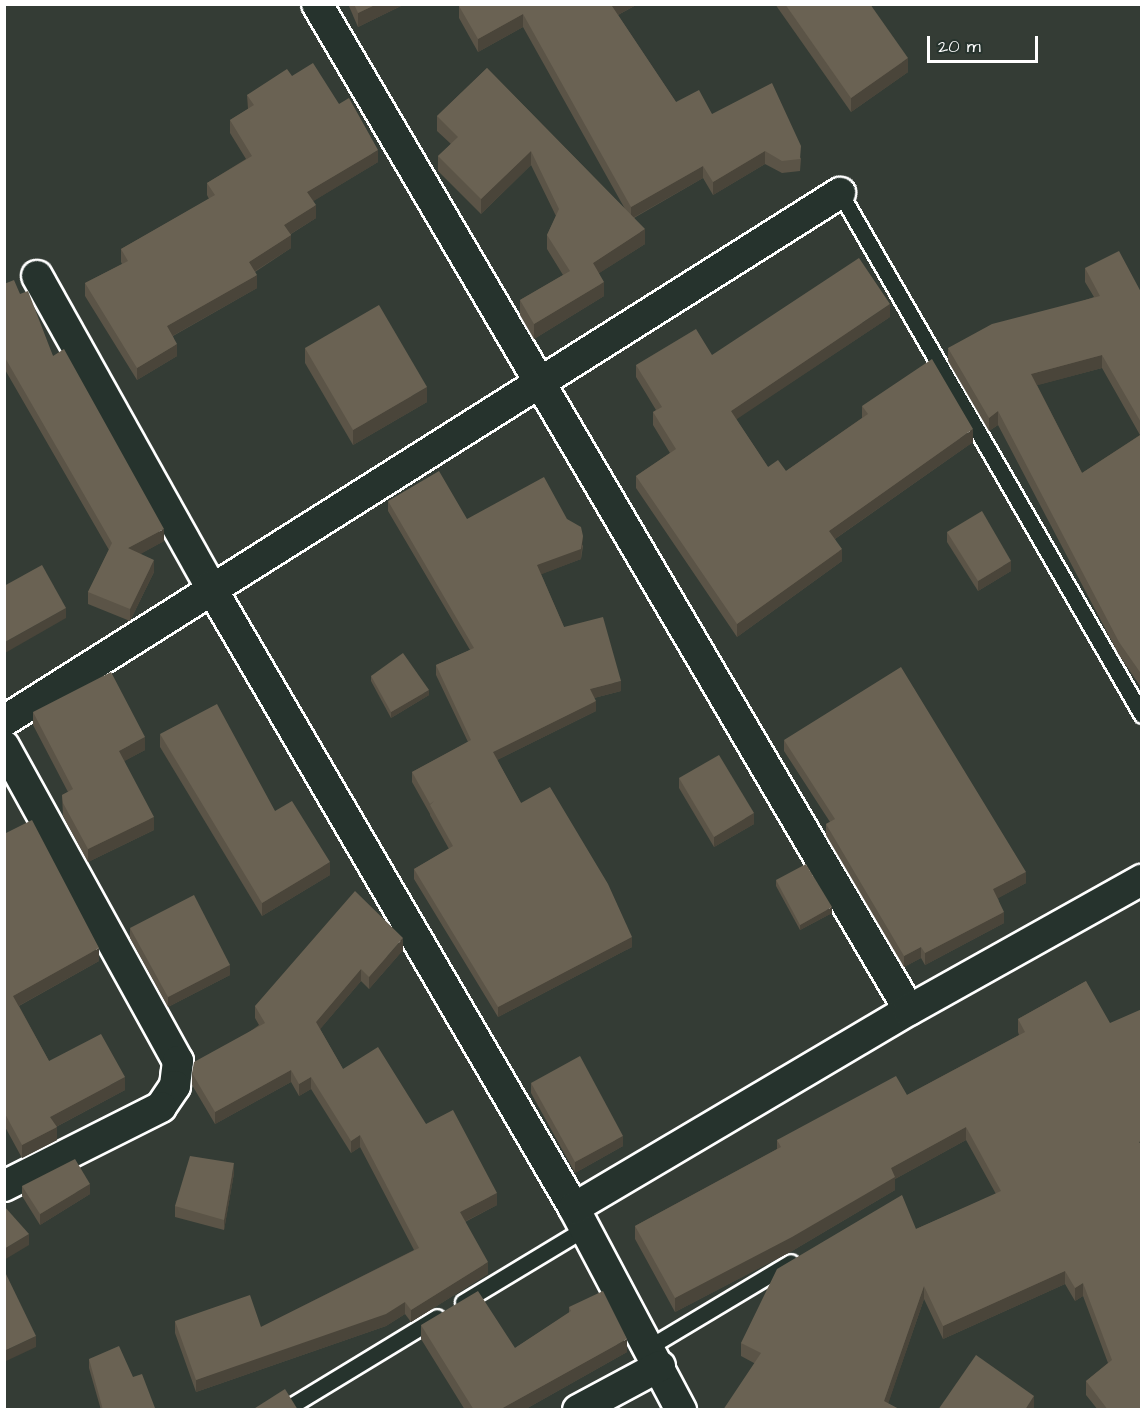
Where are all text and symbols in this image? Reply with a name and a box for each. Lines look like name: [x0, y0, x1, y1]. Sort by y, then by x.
scale bar: [930, 24, 1041, 62]
text: 20 m: [938, 34, 981, 59]

